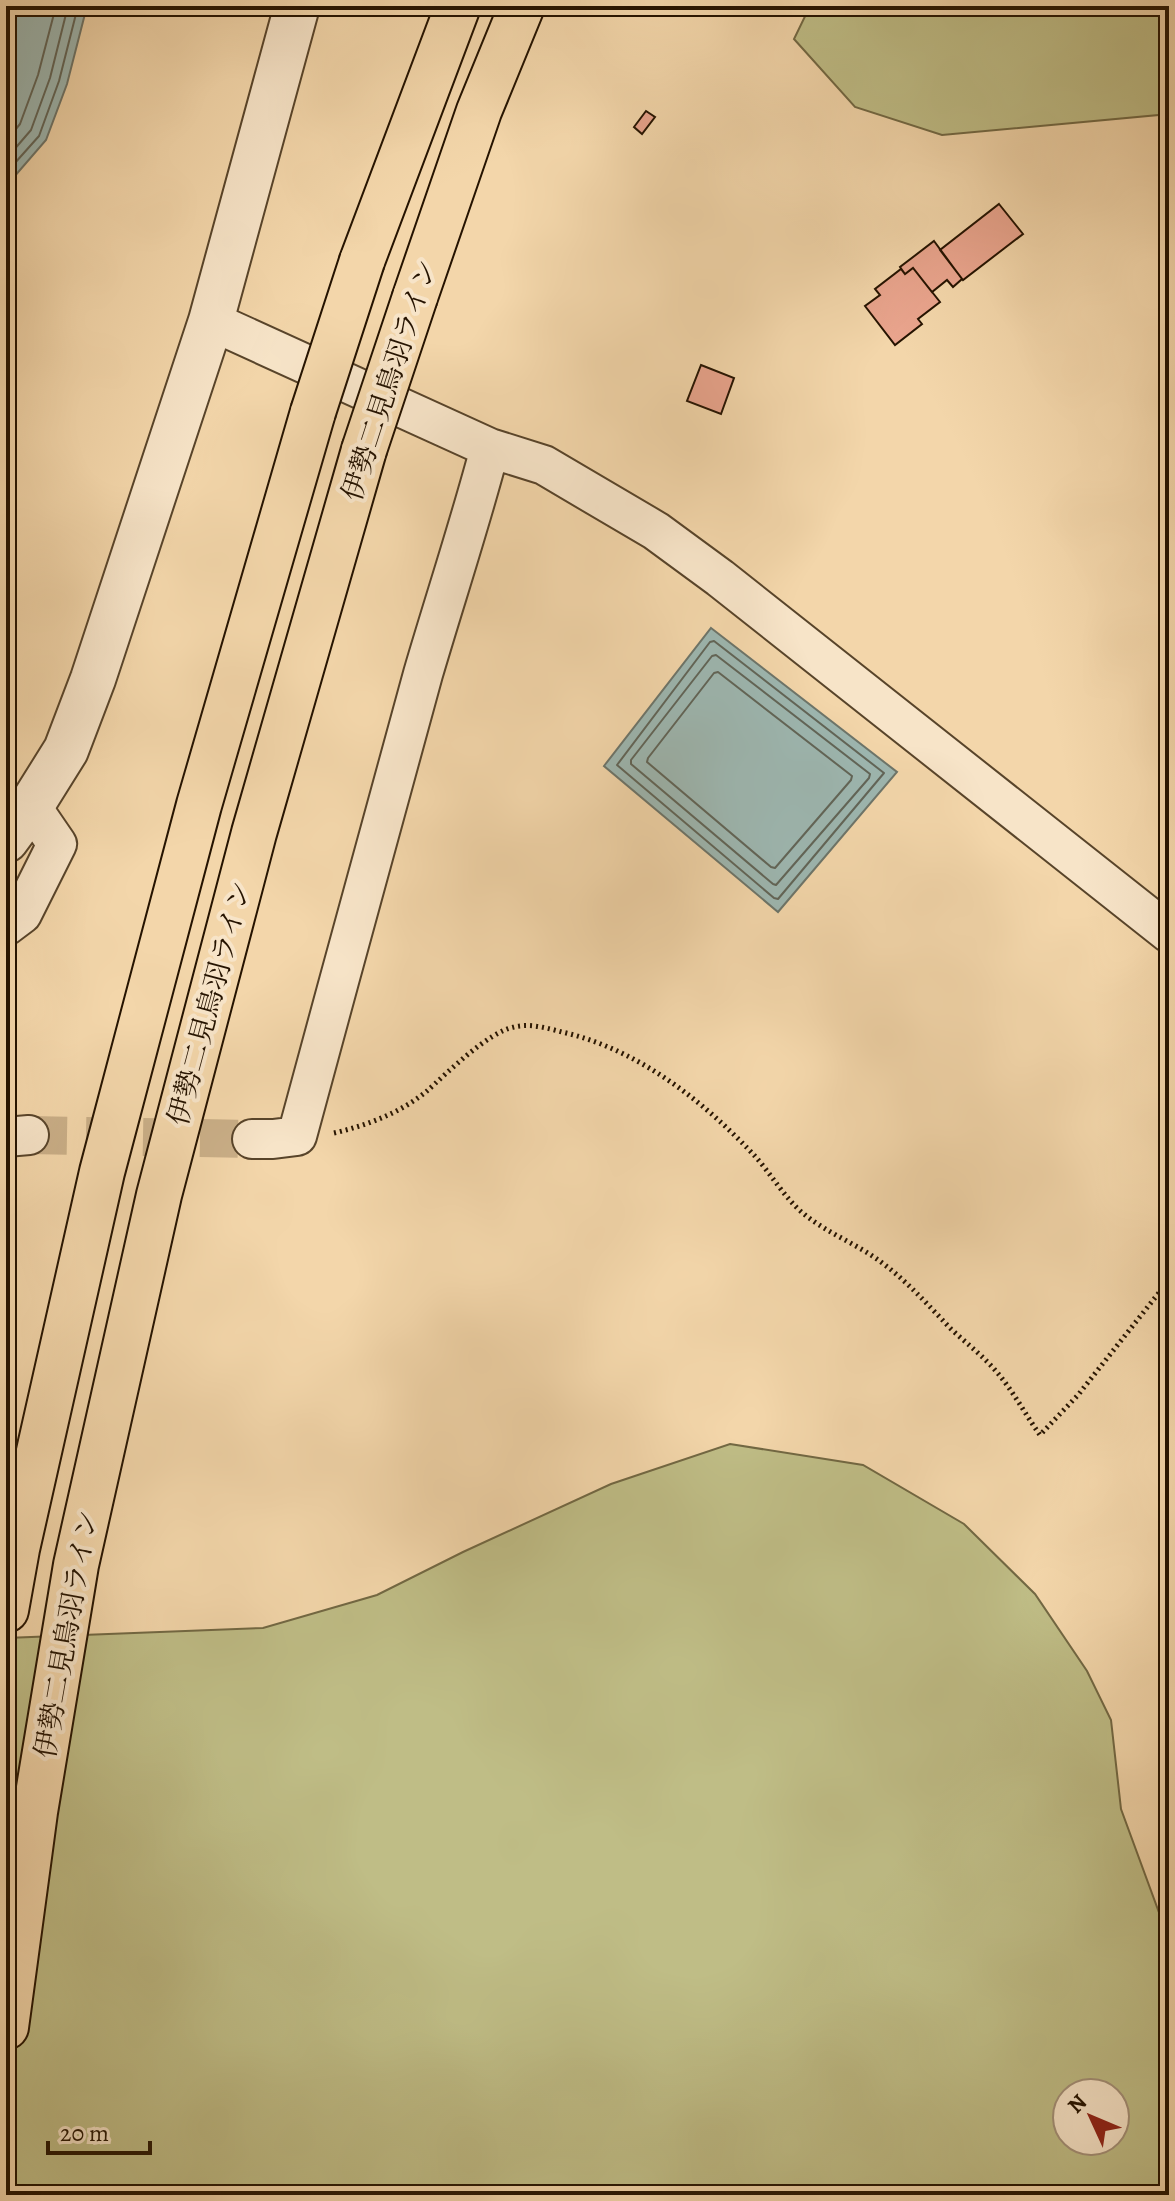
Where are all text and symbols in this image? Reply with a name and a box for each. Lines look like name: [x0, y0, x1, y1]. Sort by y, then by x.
street label: 伊勢二見鳥羽ライン: [333, 255, 447, 506]
street label: 伊勢二見鳥羽ライン: [159, 877, 261, 1129]
street label: 伊勢二見鳥羽ライン: [26, 1507, 108, 1761]
north arrow: [1051, 2077, 1131, 2157]
text: N: [1061, 2088, 1094, 2120]
scale bar: [48, 2105, 150, 2155]
text: 20 m: [60, 2117, 109, 2149]

